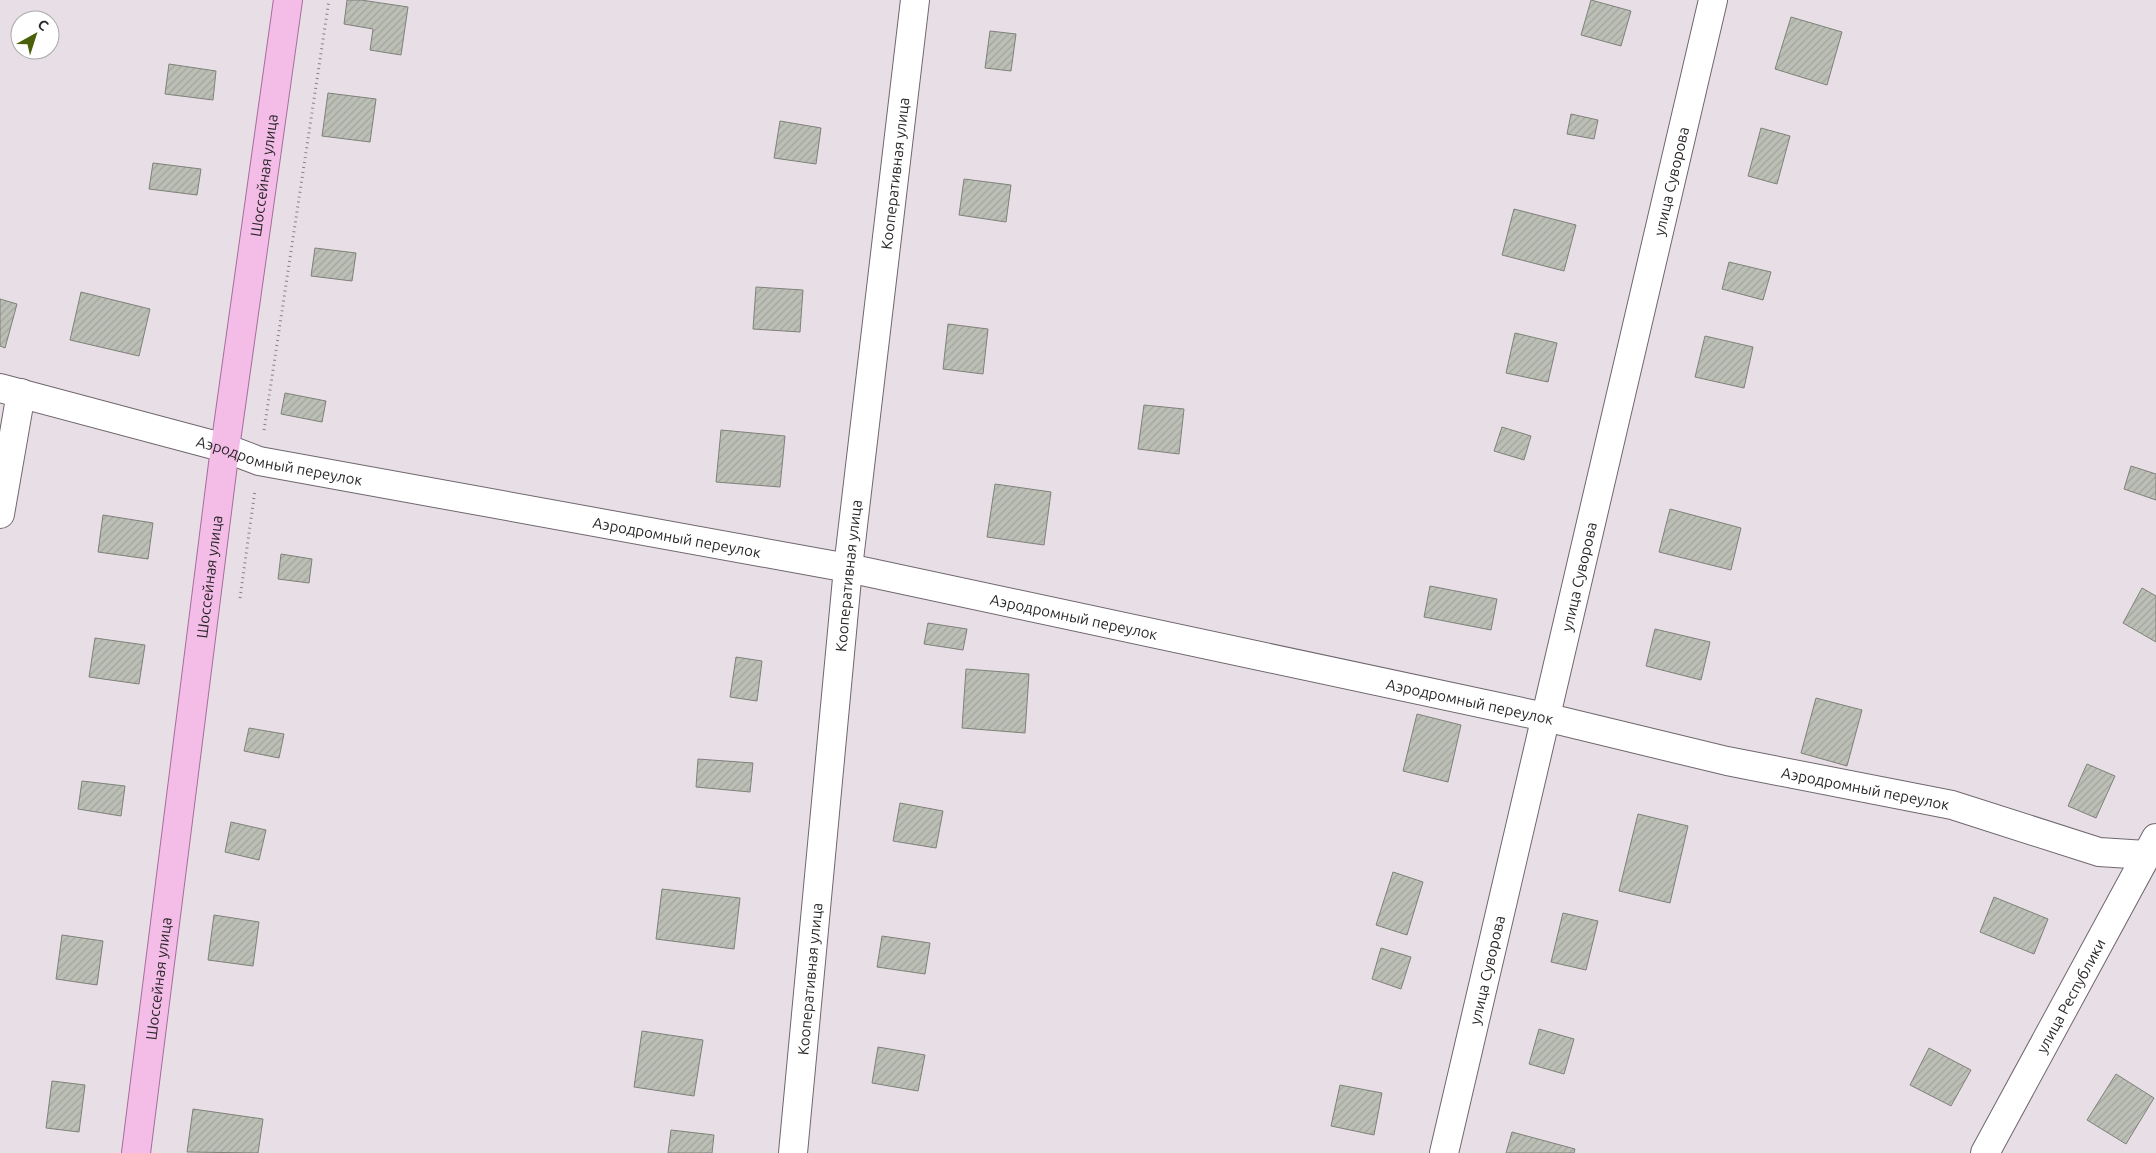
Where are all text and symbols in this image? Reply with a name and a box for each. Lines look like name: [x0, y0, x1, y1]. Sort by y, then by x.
north arrow: [10, 10, 60, 60]
text: С: [35, 16, 52, 34]
street label: Кооперативная улица: [877, 96, 912, 250]
street label: Шоссейная улица: [246, 113, 280, 238]
street label: улица Суворова: [1650, 125, 1692, 237]
street label: Аэродромный переулок: [195, 432, 364, 488]
street label: Кооперативная улица: [832, 499, 865, 652]
street label: Аэродромный переулок: [591, 513, 763, 561]
street label: Шоссейная улица: [193, 514, 225, 639]
street label: улица Суворова: [1558, 520, 1599, 633]
street label: Аэродромный переулок: [989, 590, 1159, 643]
street label: Аэродромный переулок: [1385, 675, 1556, 727]
street label: Аэродромный переулок: [1780, 763, 1951, 813]
street label: Кооперативная улица: [794, 902, 825, 1056]
street label: улица Суворова: [1466, 914, 1508, 1026]
street label: Шоссейная улица: [142, 916, 174, 1041]
street label: улица Республики: [2033, 936, 2108, 1056]

